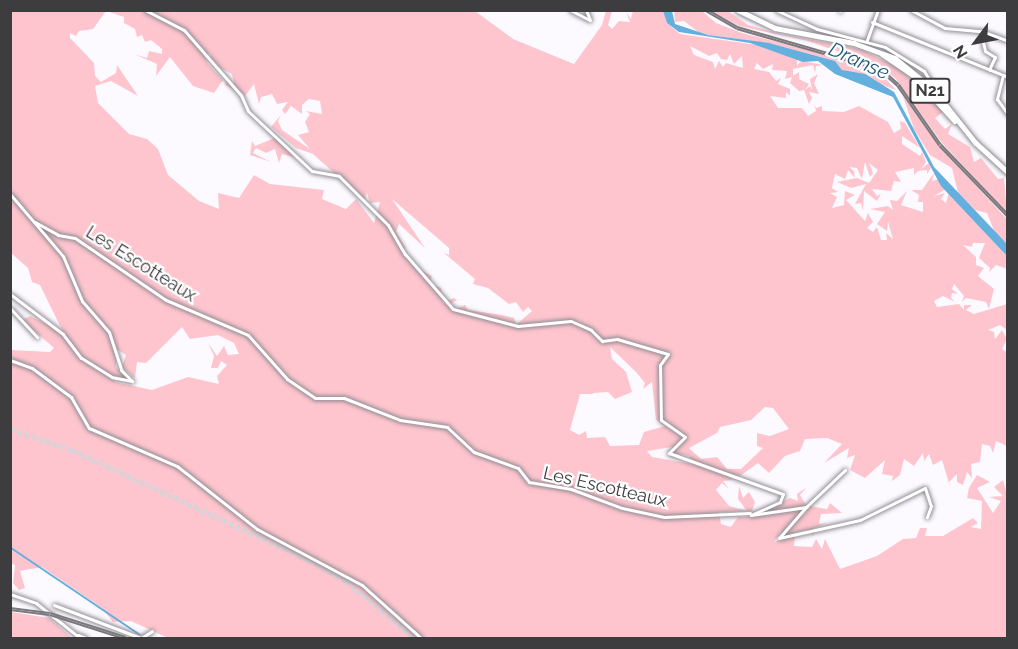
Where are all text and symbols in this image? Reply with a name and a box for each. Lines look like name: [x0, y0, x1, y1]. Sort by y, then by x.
north arrow: [946, 12, 1006, 72]
water label: Dranse: [825, 37, 893, 85]
text: N: [949, 42, 972, 62]
road number: N21: [909, 78, 951, 104]
street label: Les Escotteaux: [82, 221, 200, 307]
street label: Les Escotteaux: [541, 462, 669, 512]

